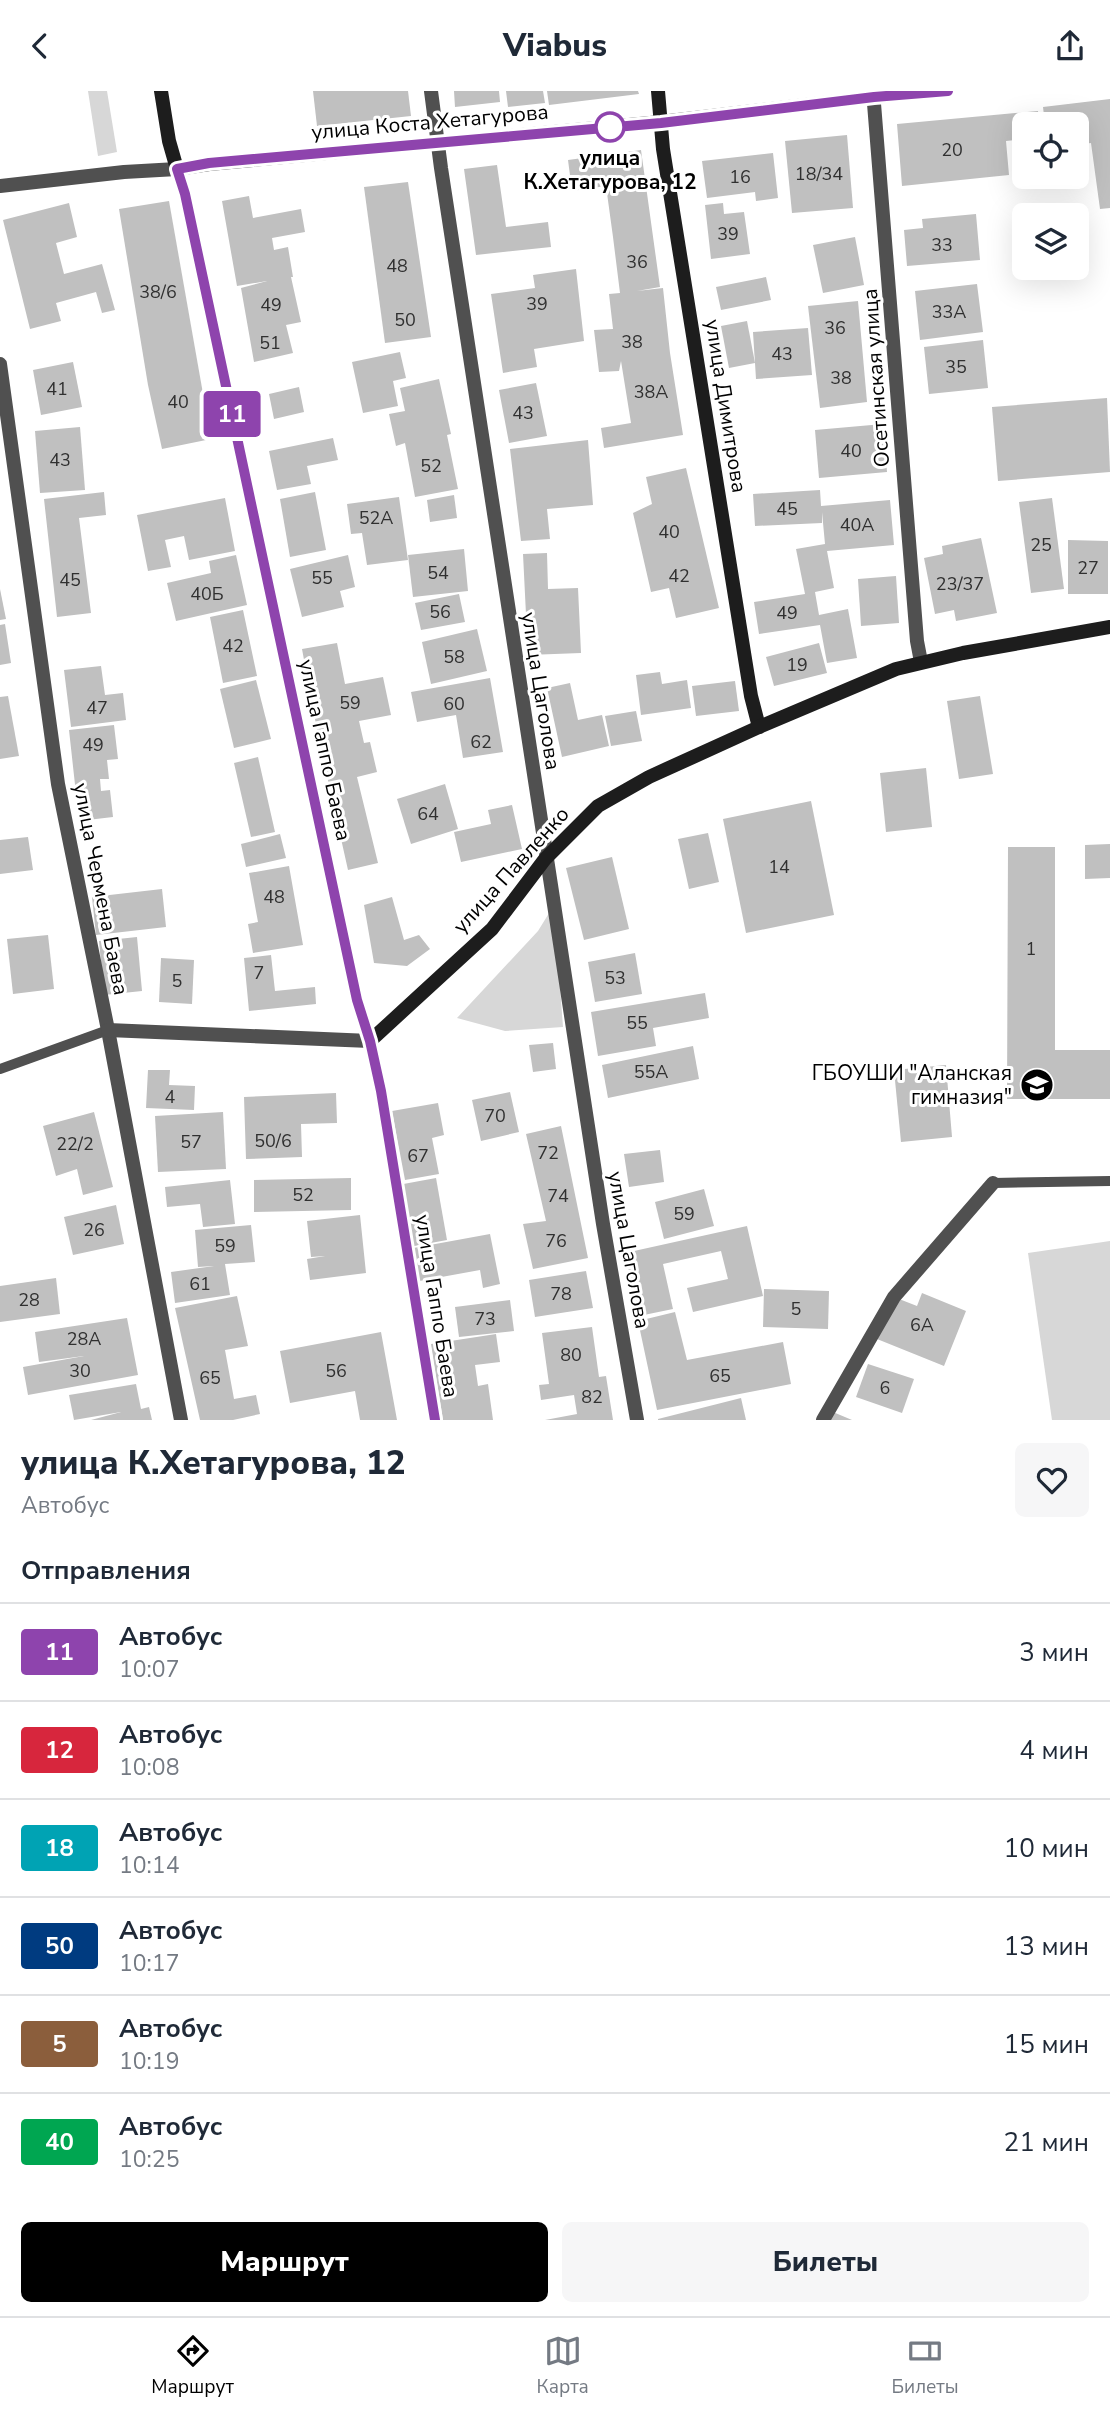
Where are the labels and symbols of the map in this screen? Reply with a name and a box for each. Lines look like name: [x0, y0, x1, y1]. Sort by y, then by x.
street label: улица Коста Хетагурова: [310, 98, 550, 146]
marker: улица К.Хетагурова, 12: [595, 112, 625, 142]
house number: 20: [941, 138, 963, 162]
place label: улица К.Хетагурова, 12: [523, 144, 697, 196]
house number: 18/34: [795, 162, 843, 186]
house number: 16: [729, 165, 751, 189]
house number: 39: [717, 222, 739, 246]
house number: 33: [931, 233, 953, 257]
house number: 36: [626, 250, 648, 274]
house number: 48: [386, 254, 408, 278]
house number: 38/6: [139, 280, 177, 304]
street label: Осетинская улица: [856, 288, 896, 468]
house number: 39: [526, 292, 548, 316]
house number: 49: [260, 293, 282, 317]
house number: 33A: [932, 300, 966, 324]
house number: 50: [394, 308, 416, 332]
house number: 36: [824, 316, 846, 340]
street label: улица Димитрова: [698, 317, 754, 495]
house number: 38: [621, 330, 643, 354]
house number: 51: [259, 331, 281, 355]
house number: 43: [771, 342, 793, 366]
house number: 35: [945, 355, 967, 379]
house number: 38: [830, 366, 852, 390]
house number: 41: [46, 377, 68, 401]
house number: 38А: [634, 380, 668, 404]
house number: 40: [167, 390, 189, 414]
line badge: 11: [201, 391, 264, 437]
house number: 43: [512, 401, 534, 425]
house number: 40: [840, 439, 862, 463]
house number: 43: [49, 448, 71, 472]
house number: 52: [420, 454, 442, 478]
house number: 45: [776, 497, 798, 521]
house number: 52А: [359, 506, 393, 530]
house number: 40А: [840, 513, 874, 537]
house number: 40: [658, 520, 680, 544]
house number: 25: [1030, 533, 1052, 557]
house number: 27: [1077, 556, 1099, 580]
house number: 54: [427, 561, 449, 585]
house number: 42: [668, 564, 690, 588]
house number: 55: [311, 566, 333, 590]
house number: 45: [59, 568, 81, 592]
house number: 23/37: [936, 572, 984, 596]
house number: 40Б: [190, 582, 224, 606]
house number: 56: [429, 600, 451, 624]
house number: 49: [776, 601, 798, 625]
street label: улица Цаголова: [515, 610, 567, 772]
house number: 42: [222, 634, 244, 658]
house number: 58: [443, 645, 465, 669]
house number: 19: [786, 653, 808, 677]
street label: улица Гаппо Баева: [292, 657, 358, 843]
house number: 59: [339, 691, 361, 715]
house number: 60: [443, 692, 465, 716]
house number: 47: [86, 696, 108, 720]
house number: 62: [470, 730, 492, 754]
house number: 49: [82, 733, 104, 757]
street label: улица Чермена Баева: [67, 780, 135, 998]
street label: улица Павленко: [447, 801, 575, 939]
house number: 64: [417, 802, 439, 826]
house number: 14: [768, 855, 790, 879]
house number: 48: [263, 885, 285, 909]
house number: 1: [1026, 937, 1036, 961]
house number: 7: [254, 961, 264, 985]
house number: 53: [604, 966, 626, 990]
house number: 5: [172, 969, 182, 993]
house number: 55: [626, 1011, 648, 1035]
place label: ГБОУШИ "Аланская гимназия": [812, 1059, 1012, 1111]
house number: 55А: [634, 1060, 668, 1084]
school or university icon: ГБОУШИ "Аланская гимназия": [1018, 1066, 1056, 1104]
house number: 4: [165, 1085, 176, 1109]
house number: 70: [484, 1104, 506, 1128]
house number: 50/6: [254, 1129, 292, 1153]
house number: 57: [180, 1130, 202, 1154]
house number: 22/2: [56, 1132, 94, 1156]
house number: 72: [537, 1141, 559, 1165]
house number: 67: [407, 1144, 429, 1168]
street label: улица Цаголова: [601, 1169, 657, 1331]
house number: 52: [292, 1183, 314, 1207]
house number: 74: [547, 1184, 569, 1208]
house number: 59: [673, 1202, 695, 1226]
street label: улица Гаппо Баева: [409, 1212, 465, 1400]
house number: 26: [83, 1218, 105, 1242]
house number: 76: [545, 1229, 567, 1253]
house number: 59: [214, 1234, 236, 1258]
house number: 61: [189, 1272, 211, 1296]
house number: 78: [550, 1282, 572, 1306]
house number: 28: [18, 1288, 40, 1312]
house number: 5: [791, 1297, 801, 1321]
house number: 73: [474, 1307, 496, 1331]
house number: 6А: [910, 1313, 934, 1337]
house number: 28А: [67, 1327, 101, 1351]
house number: 80: [560, 1343, 582, 1367]
house number: 30: [69, 1359, 91, 1383]
house number: 56: [325, 1359, 347, 1383]
house number: 65: [709, 1364, 731, 1388]
house number: 65: [199, 1366, 221, 1390]
house number: 6: [880, 1376, 890, 1400]
house number: 82: [581, 1385, 603, 1409]

